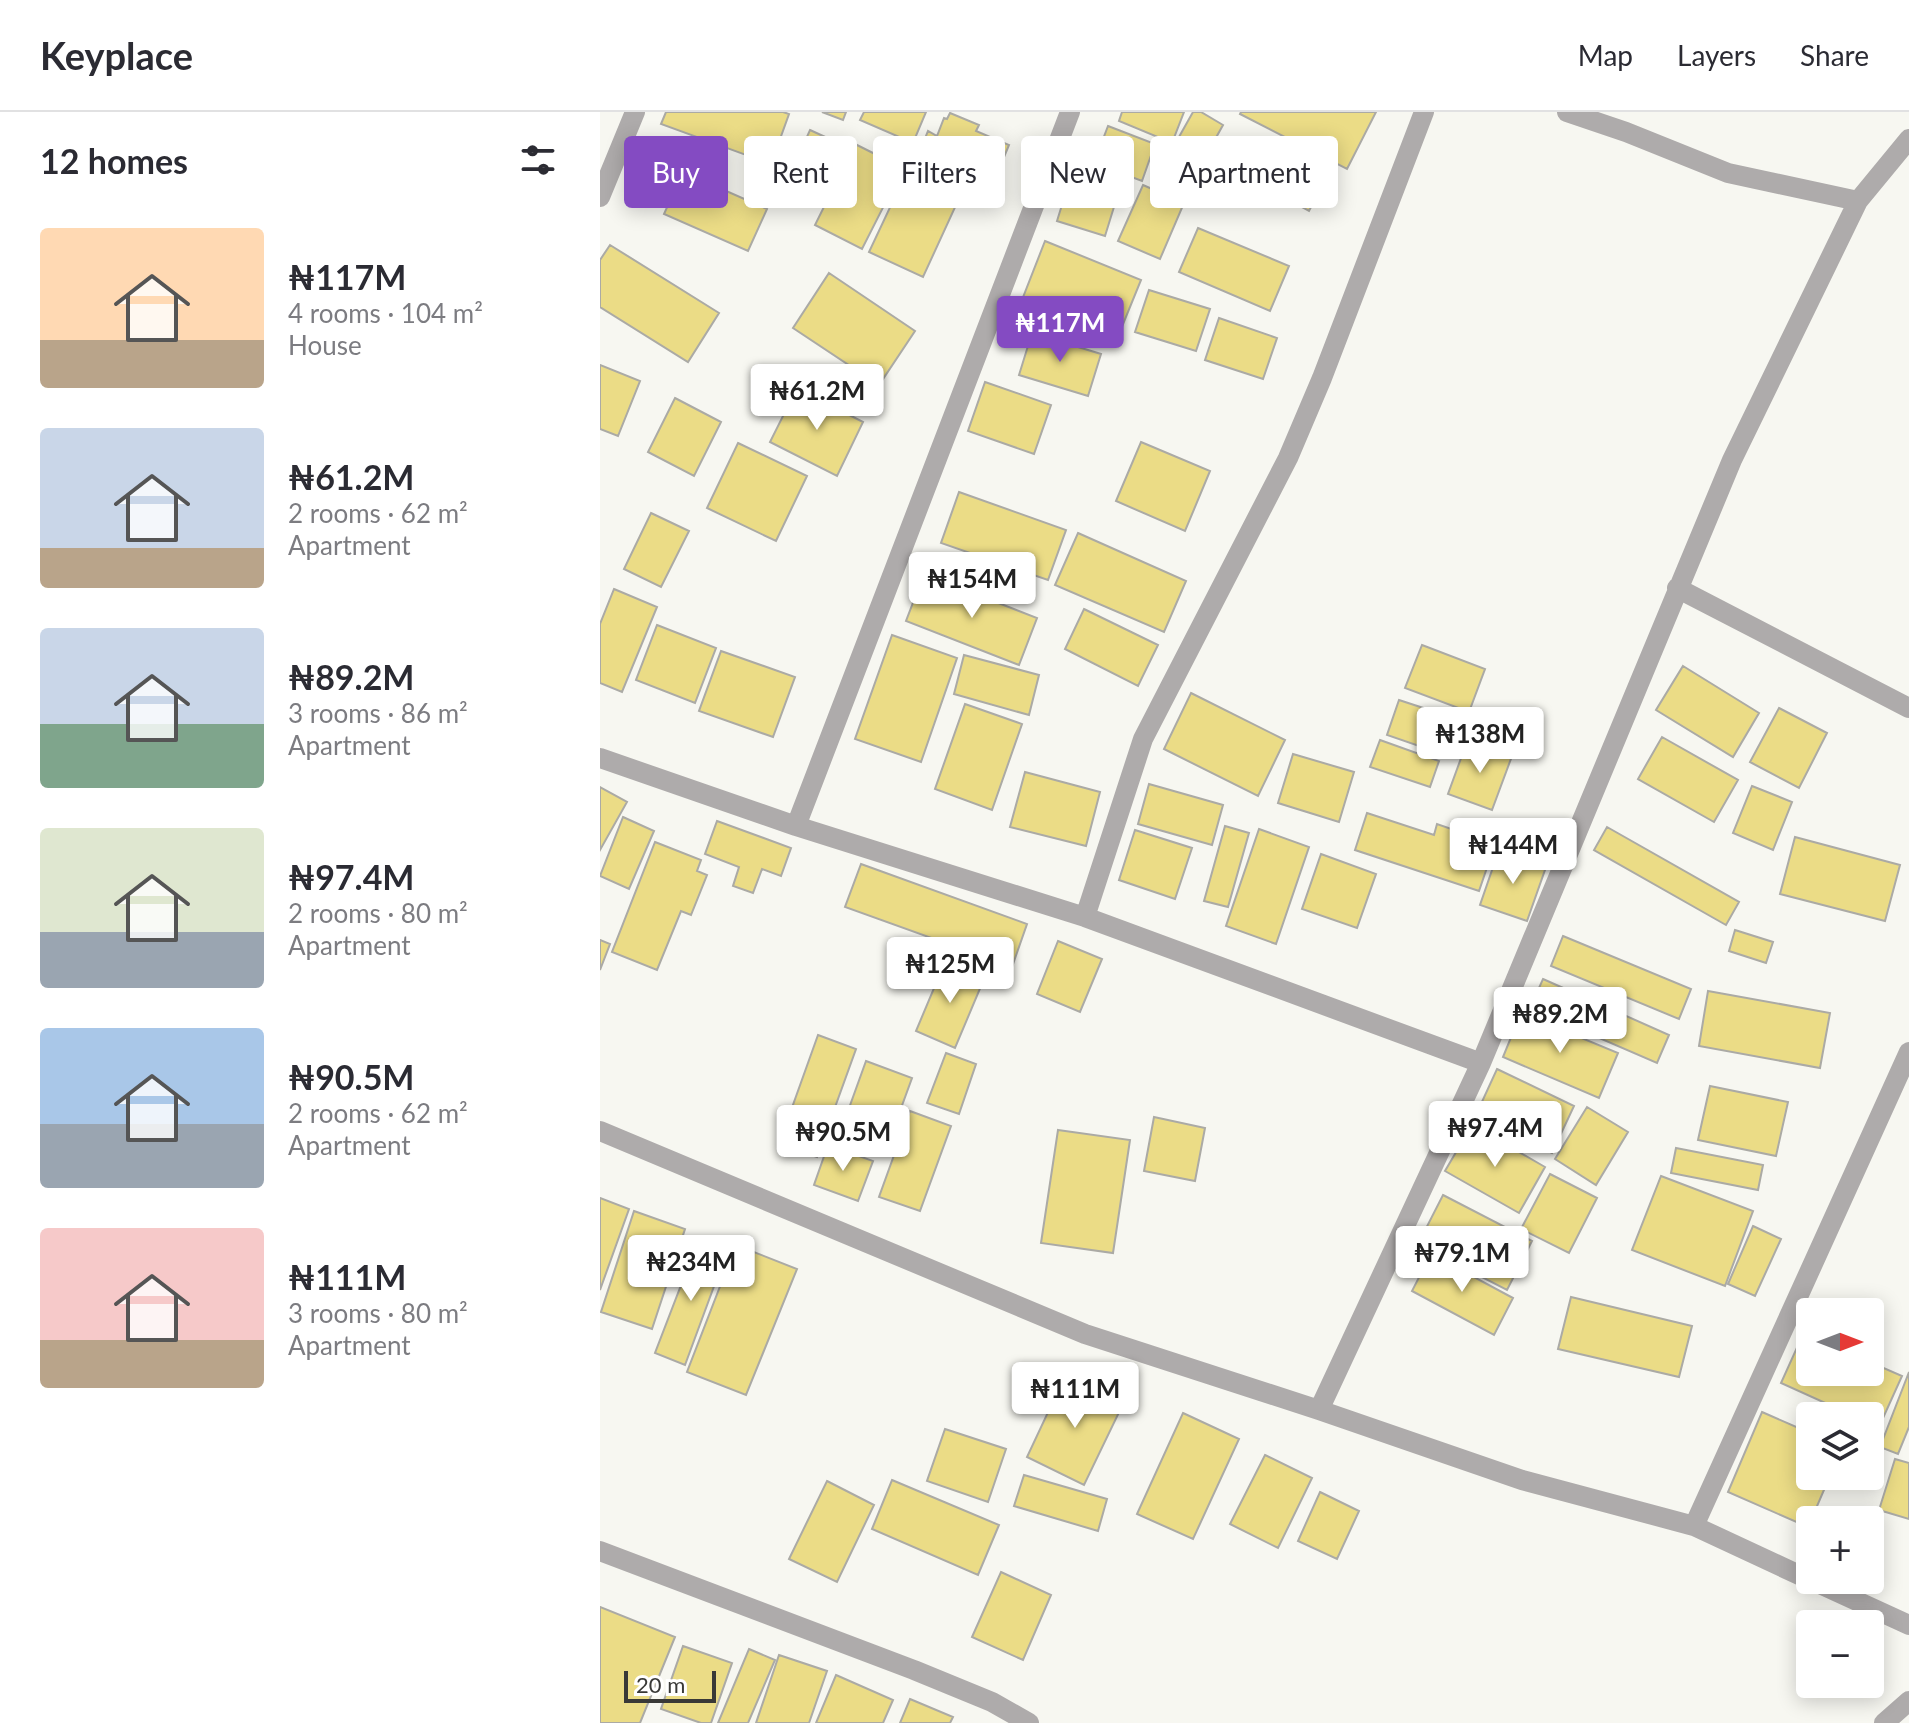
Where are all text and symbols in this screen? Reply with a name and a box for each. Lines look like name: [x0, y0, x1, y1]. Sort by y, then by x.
text: Keyplace: [40, 32, 193, 78]
text: Map: [1578, 38, 1633, 72]
text: Layers: [1677, 38, 1756, 72]
text: Share: [1800, 38, 1869, 72]
chip: Buy: [624, 136, 728, 208]
chip: Rent: [744, 136, 857, 208]
chip: Filters: [873, 136, 1005, 208]
chip: New: [1021, 136, 1134, 208]
chip: Apartment: [1150, 136, 1338, 208]
icon: filters: [516, 138, 560, 182]
text: 12 homes: [40, 140, 188, 181]
text: ₦117M: [288, 256, 406, 297]
icon: home: [104, 260, 200, 356]
pin: ₦117M: [1004, 296, 1116, 364]
text: 4 rooms · 104 m²: [288, 297, 483, 329]
text: ₦117M: [1015, 306, 1105, 338]
text: House: [288, 329, 362, 361]
pin: ₦61.2M: [752, 364, 882, 432]
text: ₦61.2M: [769, 374, 865, 406]
text: ₦61.2M: [288, 456, 415, 497]
icon: home: [104, 460, 200, 556]
text: 2 rooms · 62 m²: [288, 497, 468, 529]
text: Apartment: [288, 529, 411, 561]
pin: ₦154M: [916, 552, 1028, 620]
text: ₦154M: [927, 562, 1017, 594]
text: ₦89.2M: [288, 656, 415, 697]
icon: home: [104, 660, 200, 756]
text: 3 rooms · 86 m²: [288, 697, 468, 729]
pin: ₦138M: [1424, 707, 1536, 775]
text: ₦138M: [1435, 717, 1525, 749]
text: Apartment: [288, 729, 411, 761]
pin: ₦144M: [1457, 818, 1569, 886]
text: ₦144M: [1468, 828, 1558, 860]
text: ₦97.4M: [288, 856, 415, 897]
icon: home: [104, 860, 200, 956]
text: 2 rooms · 80 m²: [288, 897, 468, 929]
text: Apartment: [288, 929, 411, 961]
pin: ₦125M: [894, 937, 1006, 1005]
text: ₦125M: [905, 947, 995, 979]
pin: ₦89.2M: [1495, 987, 1625, 1055]
text: ₦89.2M: [1512, 997, 1608, 1029]
text: ₦90.5M: [288, 1056, 415, 1097]
icon: home: [104, 1060, 200, 1156]
text: 2 rooms · 62 m²: [288, 1097, 468, 1129]
pin: ₦97.4M: [1430, 1101, 1560, 1169]
pin: ₦90.5M: [778, 1105, 908, 1173]
text: ₦97.4M: [1447, 1111, 1543, 1143]
text: ₦90.5M: [795, 1115, 891, 1147]
text: Apartment: [288, 1129, 411, 1161]
pin: ₦79.1M: [1397, 1226, 1527, 1294]
pin: ₦234M: [635, 1235, 747, 1303]
text: ₦79.1M: [1414, 1236, 1510, 1268]
text: ₦234M: [646, 1245, 736, 1277]
text: ₦111M: [288, 1256, 406, 1297]
icon: home: [104, 1260, 200, 1356]
text: 3 rooms · 80 m²: [288, 1297, 468, 1329]
north arrow: [1796, 1298, 1884, 1386]
map controls: [1796, 1298, 1884, 1698]
text: Apartment: [288, 1329, 411, 1361]
pin: ₦111M: [1019, 1362, 1131, 1430]
text: ₦111M: [1030, 1372, 1120, 1404]
button: layers: [1796, 1402, 1884, 1490]
button: +: [1796, 1506, 1884, 1594]
button: −: [1796, 1610, 1884, 1698]
scale bar: [624, 1667, 716, 1703]
text: 20 m: [636, 1671, 685, 1698]

